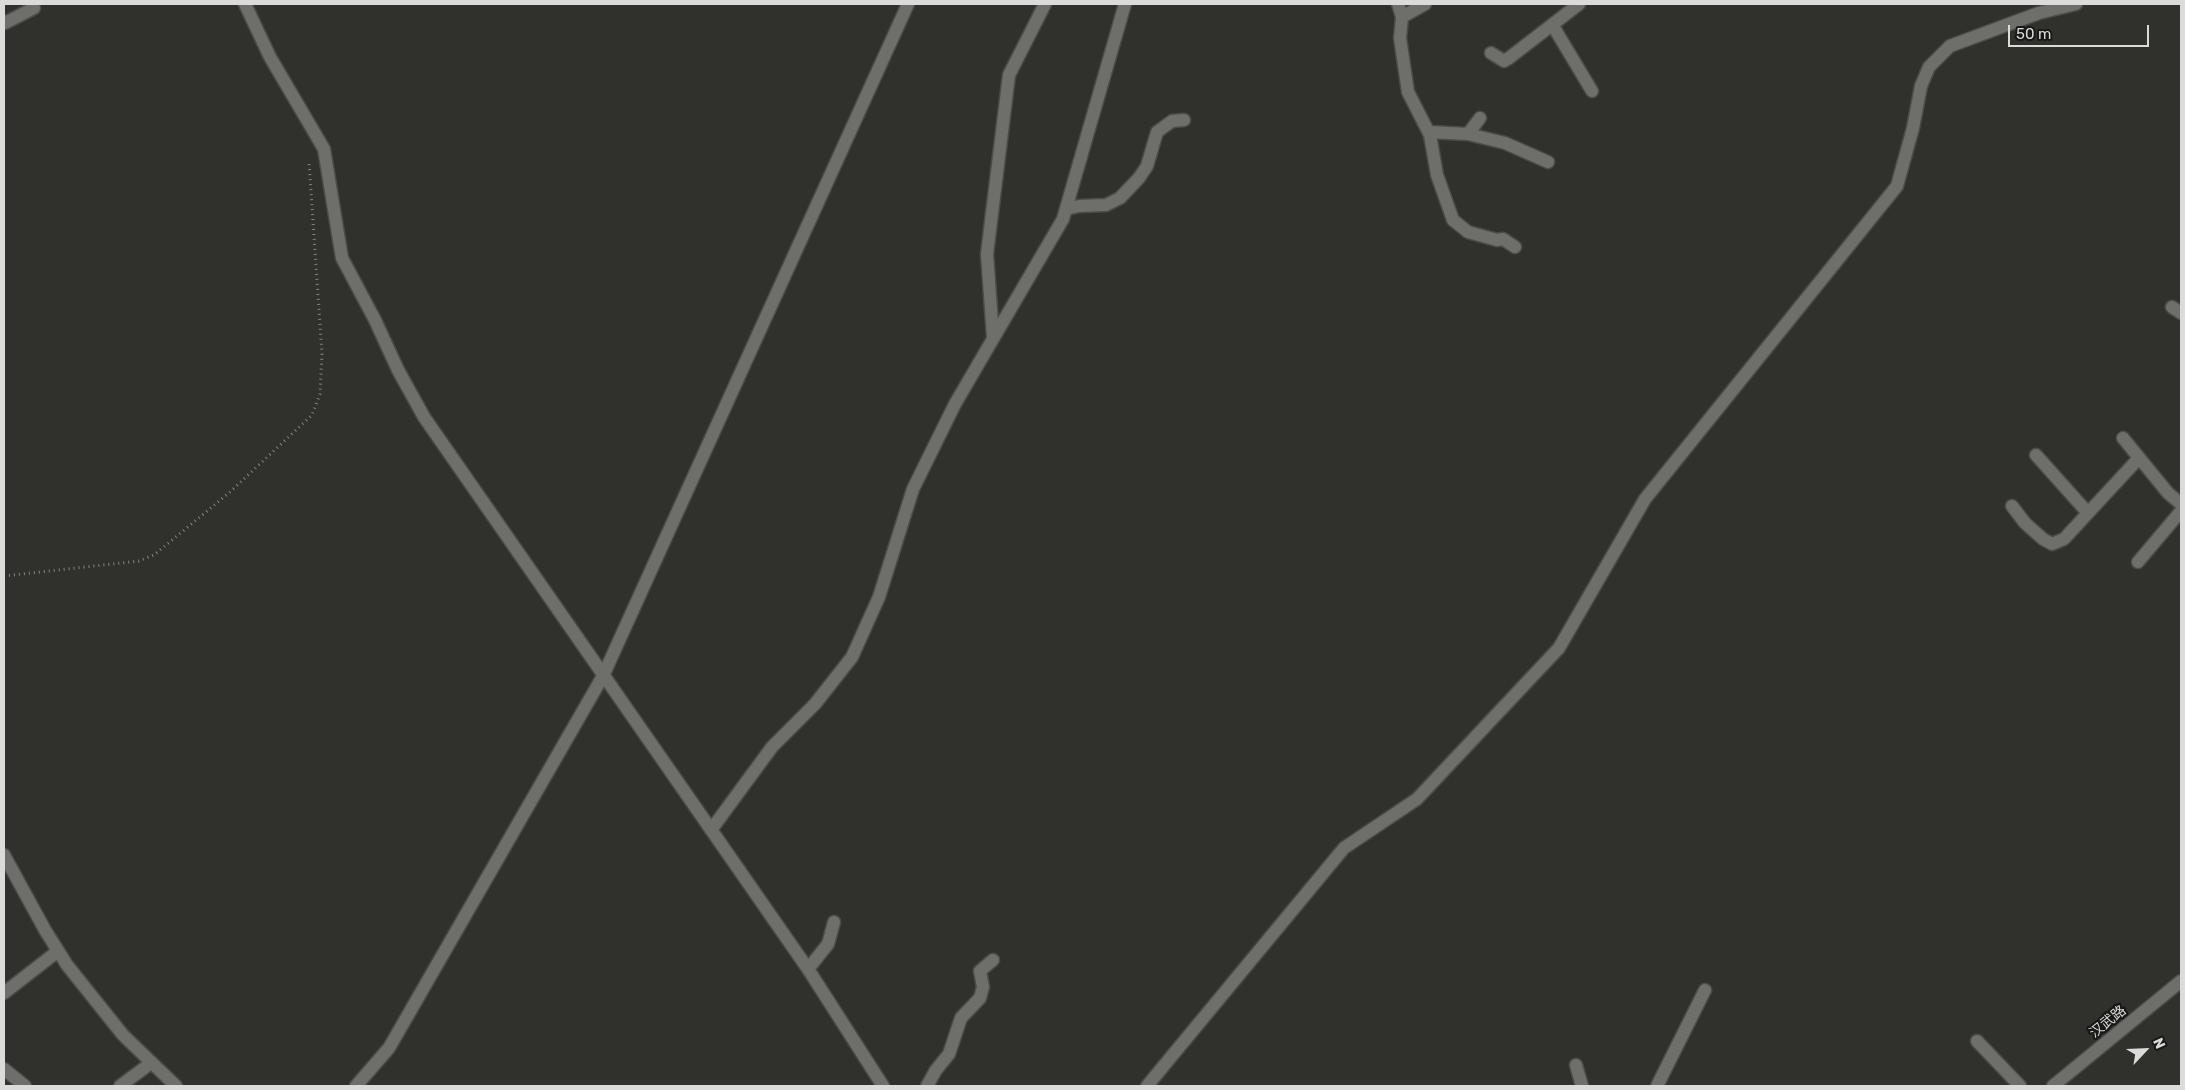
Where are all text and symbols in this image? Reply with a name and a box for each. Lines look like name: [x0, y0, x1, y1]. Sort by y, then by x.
scale bar: [2010, 15, 2151, 47]
text: 50 m: [2016, 25, 2051, 43]
street label: 汉武路: [2086, 1002, 2130, 1042]
north arrow: [2120, 1025, 2170, 1075]
text: N: [2149, 1035, 2169, 1052]

